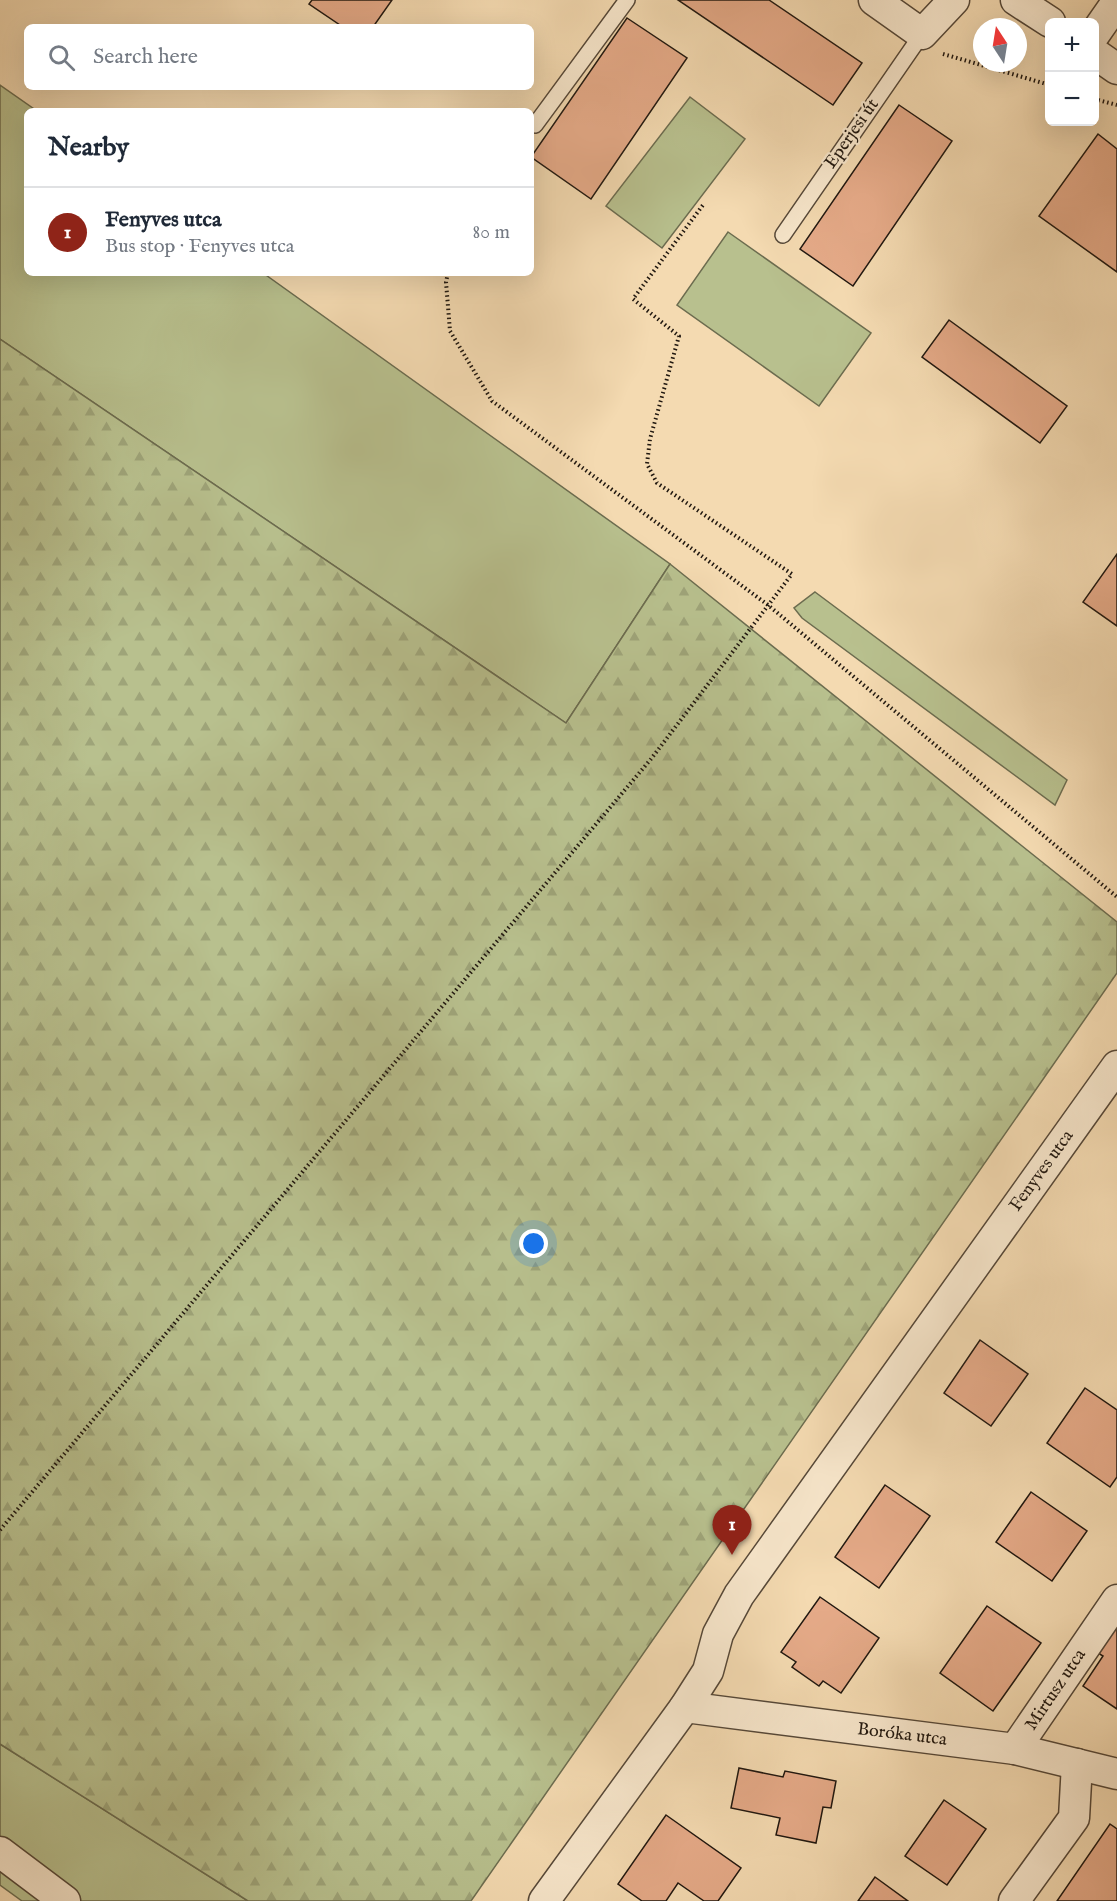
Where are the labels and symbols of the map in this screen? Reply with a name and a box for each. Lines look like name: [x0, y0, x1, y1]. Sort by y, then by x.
north arrow: [973, 18, 1027, 72]
street label: Eperjesi út: [820, 95, 884, 173]
street label: Fenyves utca: [1005, 1126, 1079, 1216]
your location: [519, 1229, 548, 1258]
pin: 1: [712, 1506, 752, 1555]
street label: Mirtusz utca: [1020, 1645, 1092, 1735]
street label: Boróka utca: [856, 1718, 948, 1752]

